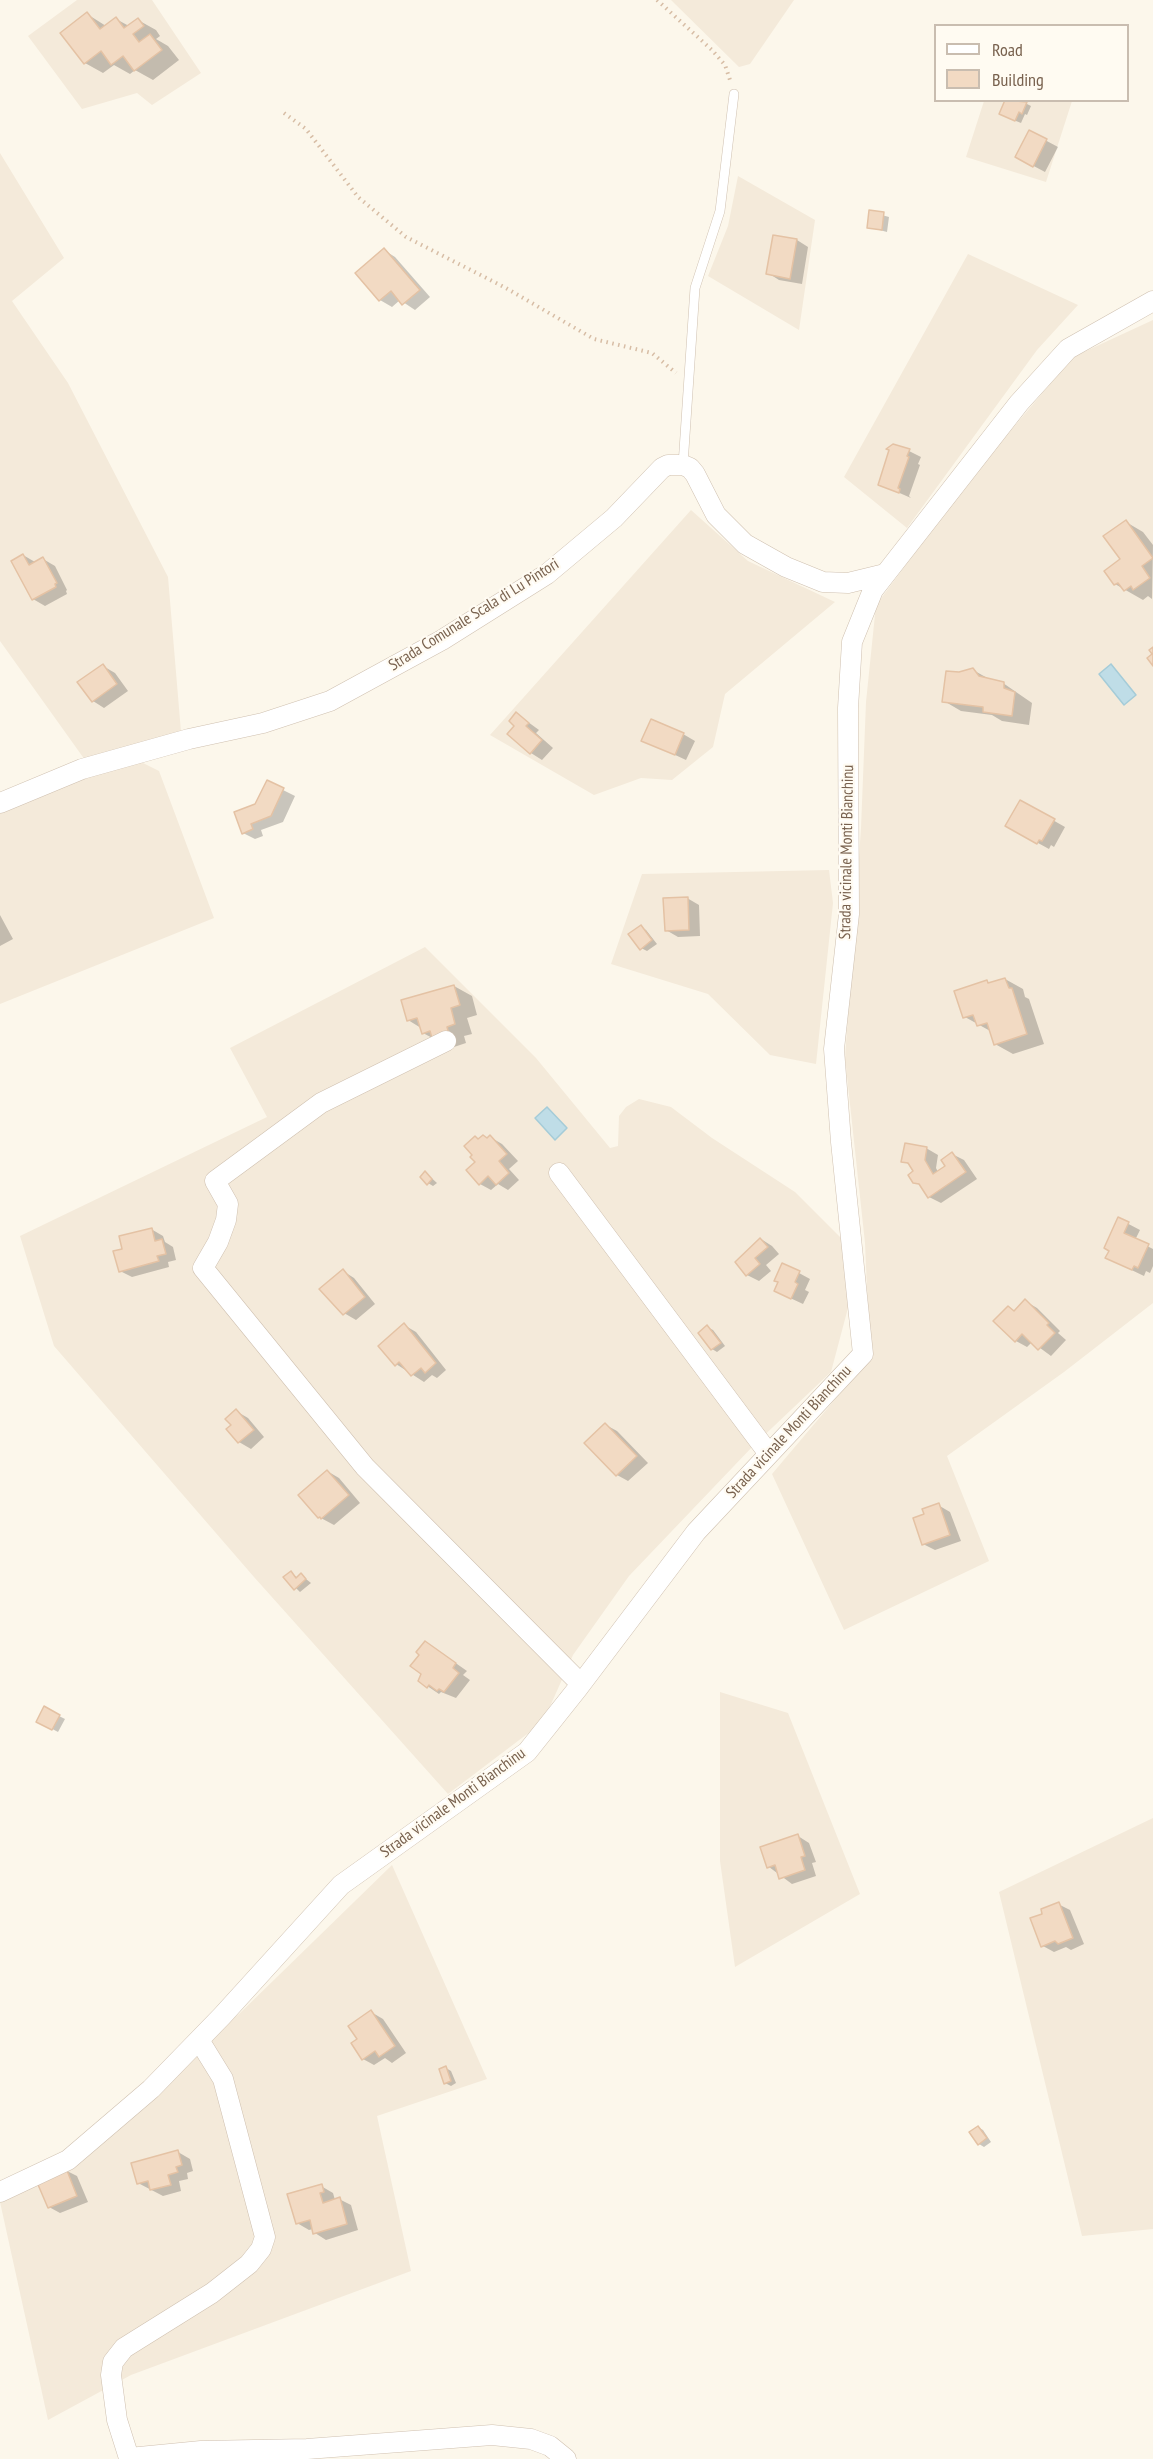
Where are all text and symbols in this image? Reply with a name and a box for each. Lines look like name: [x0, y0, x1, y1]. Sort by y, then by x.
legend: [934, 24, 1129, 102]
text: Road: [992, 38, 1023, 61]
text: Building: [992, 68, 1044, 91]
street label: Strada Comunale Scala di Lu Pintori: [385, 555, 563, 675]
street label: Strada vicinale Monti Bianchinu: [836, 764, 858, 940]
street label: Strada vicinale Monti Bianchinu: [722, 1362, 856, 1502]
street label: Strada vicinale Monti Bianchinu: [377, 1744, 529, 1862]

